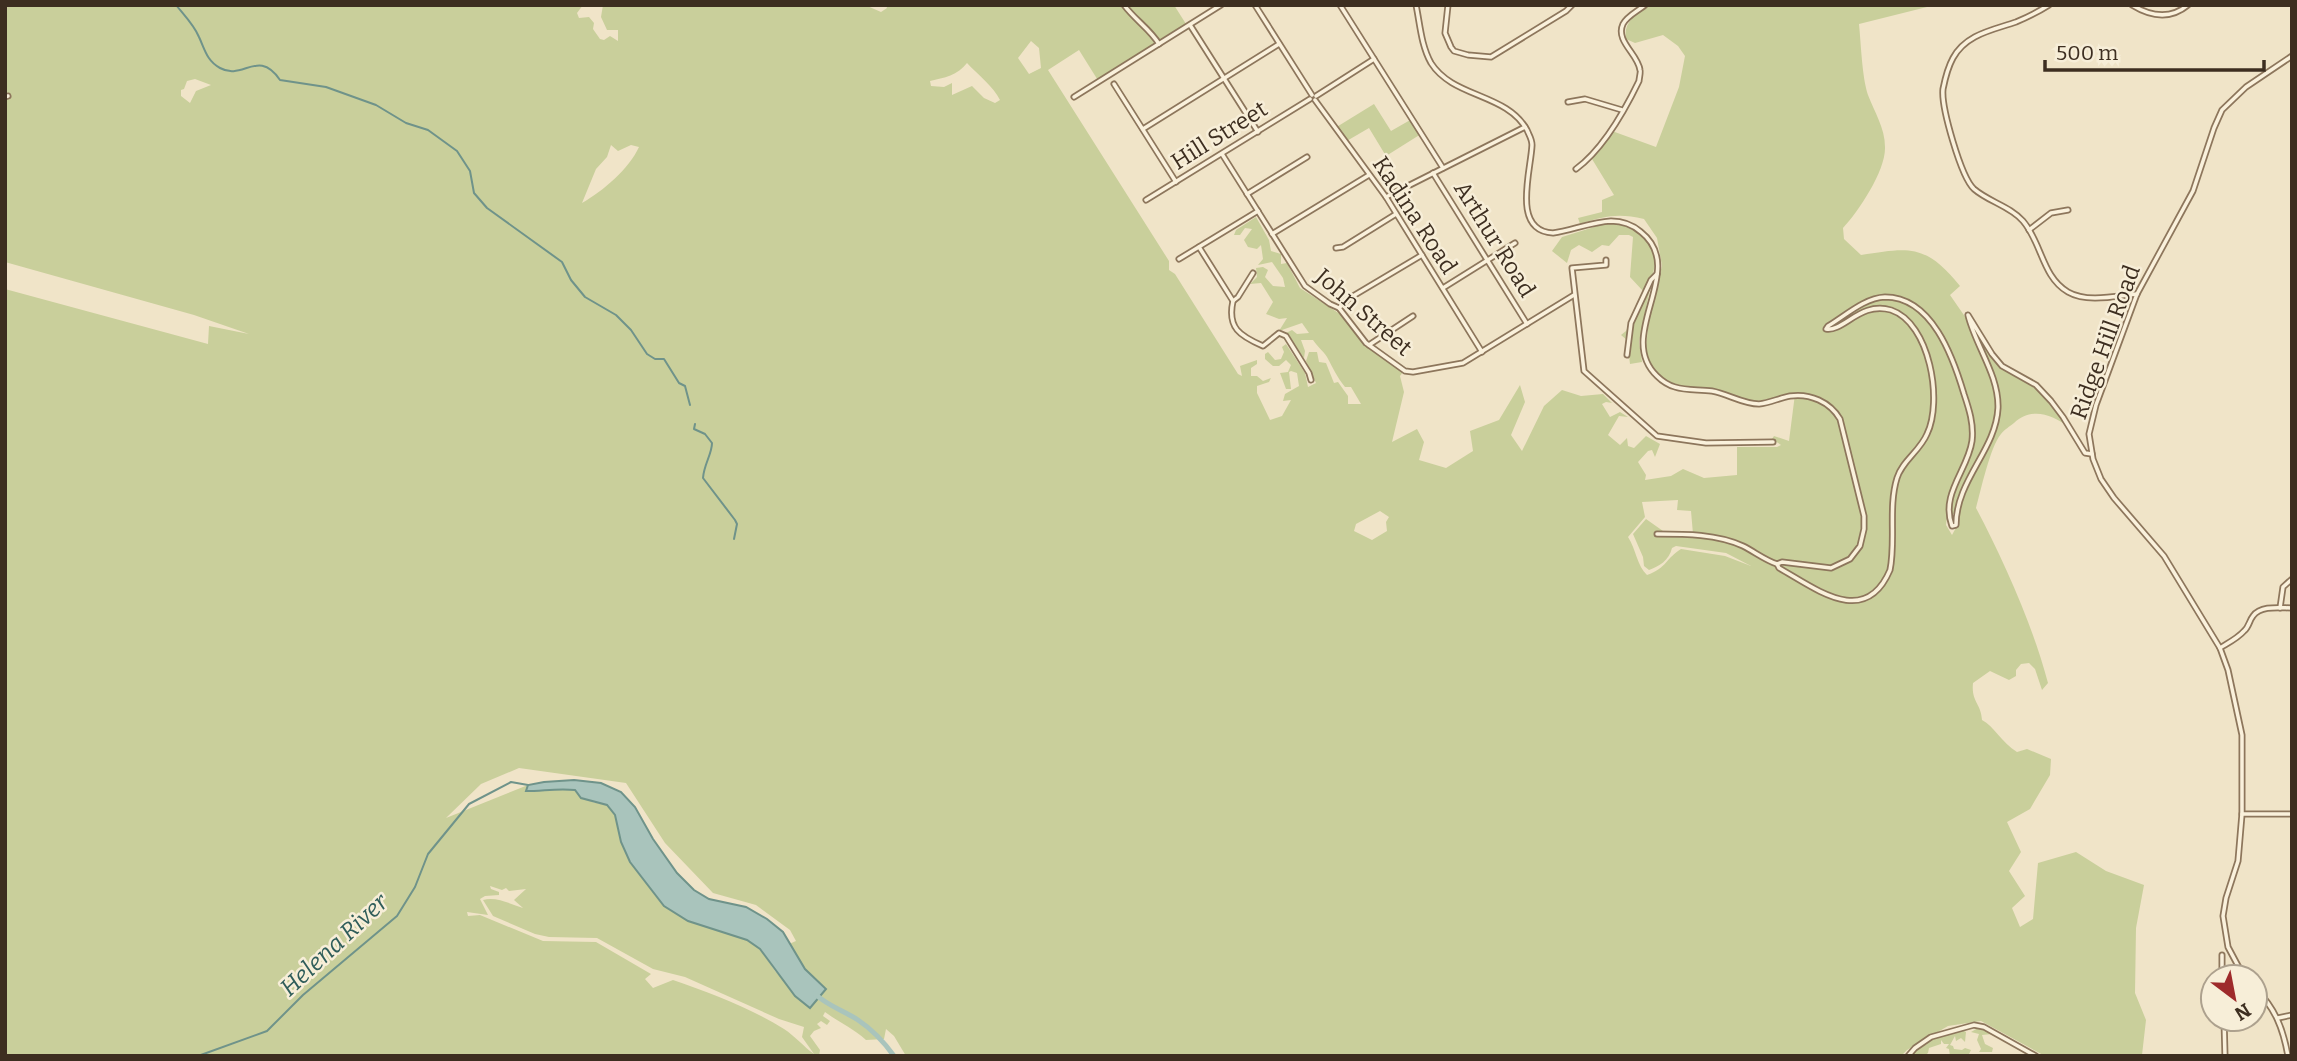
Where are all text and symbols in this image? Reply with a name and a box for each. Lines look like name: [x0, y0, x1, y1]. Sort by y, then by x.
scale bar: [2045, 28, 2264, 72]
text: 500 m: [2056, 40, 2118, 66]
street label: Hill Street: [1166, 95, 1272, 175]
street label: Kadina Road: [1367, 151, 1463, 279]
street label: Arthur Road: [1448, 176, 1542, 302]
street label: Ridge Hill Road: [2064, 261, 2146, 423]
street label: John Street: [1309, 262, 1418, 362]
water label: Helena River: [274, 887, 395, 1002]
north arrow: [2199, 963, 2269, 1033]
text: N: [2230, 998, 2255, 1026]

